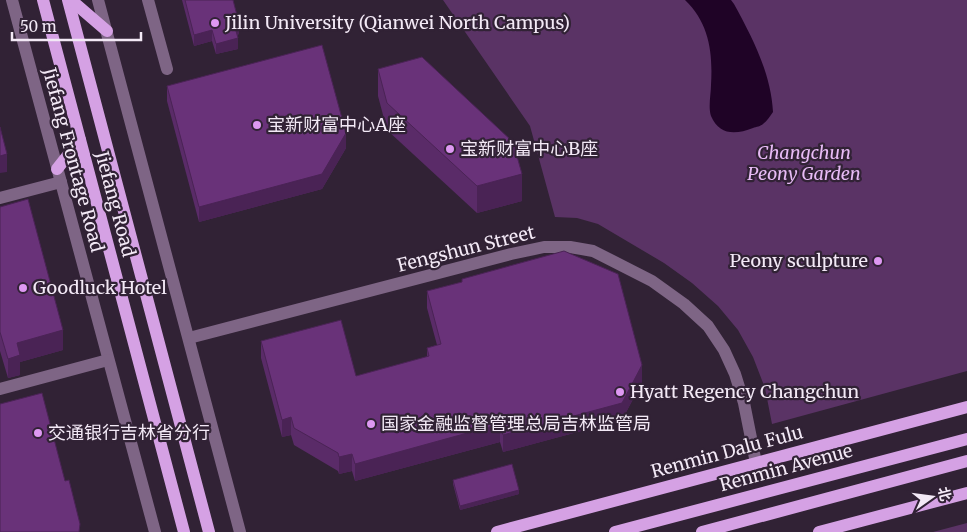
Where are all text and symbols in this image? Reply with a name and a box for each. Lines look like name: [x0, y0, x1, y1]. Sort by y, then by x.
scale bar: [12, 10, 141, 42]
place label: Jilin University (Qianwei North Campus): [224, 11, 570, 34]
text: 50 m: [20, 17, 57, 36]
marker: Jilin University (Qianwei North Campus): [209, 17, 221, 29]
street label: Jiefang Frontage Road: [38, 64, 109, 255]
place label: 宝新财富中心A座: [267, 113, 406, 136]
marker: 宝新财富中心A座: [251, 119, 263, 131]
place label: 宝新财富中心B座: [460, 137, 598, 160]
park label: Changchun Peony Garden: [747, 141, 861, 185]
marker: 宝新财富中心B座: [444, 143, 456, 155]
street label: Jiefang Road: [90, 148, 141, 259]
street label: Fengshun Street: [395, 220, 537, 277]
place label: Peony sculpture: [729, 249, 868, 272]
marker: Peony sculpture: [872, 255, 884, 267]
place label: Goodluck Hotel: [33, 276, 167, 299]
marker: Goodluck Hotel: [17, 282, 29, 294]
place label: Hyatt Regency Changchun: [630, 380, 859, 403]
marker: Hyatt Regency Changchun: [614, 386, 626, 398]
place label: 国家金融监督管理总局吉林监管局: [381, 412, 651, 435]
marker: 国家金融监督管理总局吉林监管局: [365, 418, 377, 430]
street label: Renmin Dalu Fulu: [648, 420, 805, 483]
place label: 交通银行吉林省分行: [48, 421, 210, 444]
marker: 交通银行吉林省分行: [32, 427, 44, 439]
street label: Renmin Avenue: [717, 439, 855, 496]
north arrow: [907, 472, 957, 522]
text: 北: [934, 485, 955, 503]

